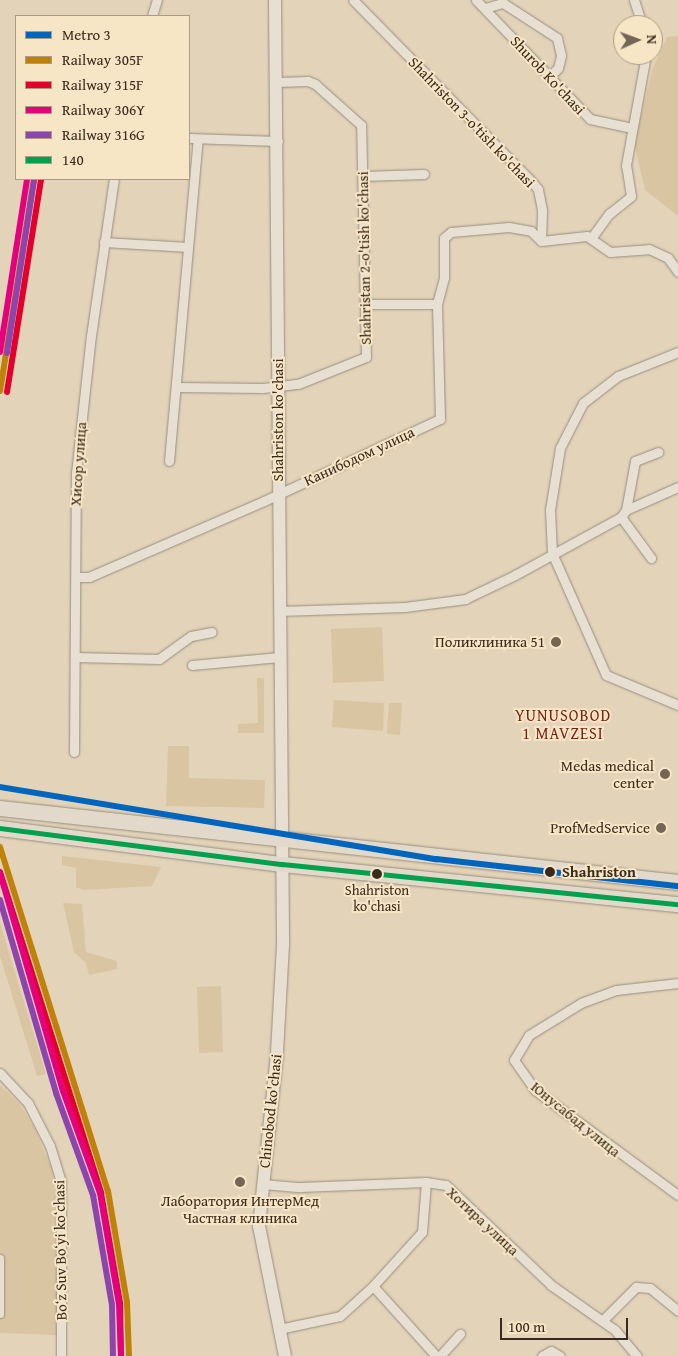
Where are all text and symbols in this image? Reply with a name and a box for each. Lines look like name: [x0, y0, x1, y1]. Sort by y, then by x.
legend: [15, 15, 190, 180]
north arrow: [613, 15, 663, 65]
text: Metro 3: [62, 24, 111, 45]
street label: Shurob Ko'chasi: [507, 32, 589, 118]
text: N: [642, 34, 662, 45]
text: Railway 305F: [62, 49, 143, 70]
street label: Shahriston 3-o'tish ko'chasi: [405, 53, 539, 191]
text: Railway 315F: [62, 74, 143, 95]
text: Railway 306Y: [62, 99, 145, 120]
text: Railway 316G: [62, 124, 145, 145]
text: 140: [62, 149, 84, 170]
street label: Shahristan 2-o'tish ko'chasi: [353, 171, 375, 345]
street label: Shahriston ko'chasi: [269, 358, 287, 482]
street label: Хисор улица: [66, 421, 90, 507]
street label: Канибодом улица: [301, 423, 417, 489]
place label: Поликлиника 51: [435, 633, 545, 651]
marker: Поликлиника 51: [549, 635, 563, 649]
district label: YUNUSOBOD 1 MAVZESI: [514, 705, 612, 743]
place label: Medas medical center: [561, 756, 654, 791]
marker: Medas medical center: [658, 767, 672, 781]
place label: ProfMedService: [550, 819, 650, 837]
marker: ProfMedService: [654, 821, 668, 835]
place label: Shahriston: [562, 863, 636, 881]
marker: Shahriston: [542, 864, 558, 880]
marker: Shahriston ko'chasi: [372, 869, 382, 879]
place label: Shahriston ko'chasi: [345, 882, 409, 914]
street label: Chinobod ko'chasi: [255, 1053, 285, 1169]
street label: Юнусабад улица: [528, 1077, 624, 1161]
marker: Лаборатория ИнтерМед Частная клиника: [233, 1175, 247, 1189]
street label: Boʻz Suv Boʻyi koʻchasi: [50, 1180, 70, 1320]
street label: Хотира улица: [443, 1183, 523, 1259]
place label: Лаборатория ИнтерМед Частная клиника: [161, 1191, 319, 1226]
scale bar: [503, 1308, 630, 1340]
text: 100 m: [508, 1316, 545, 1337]

